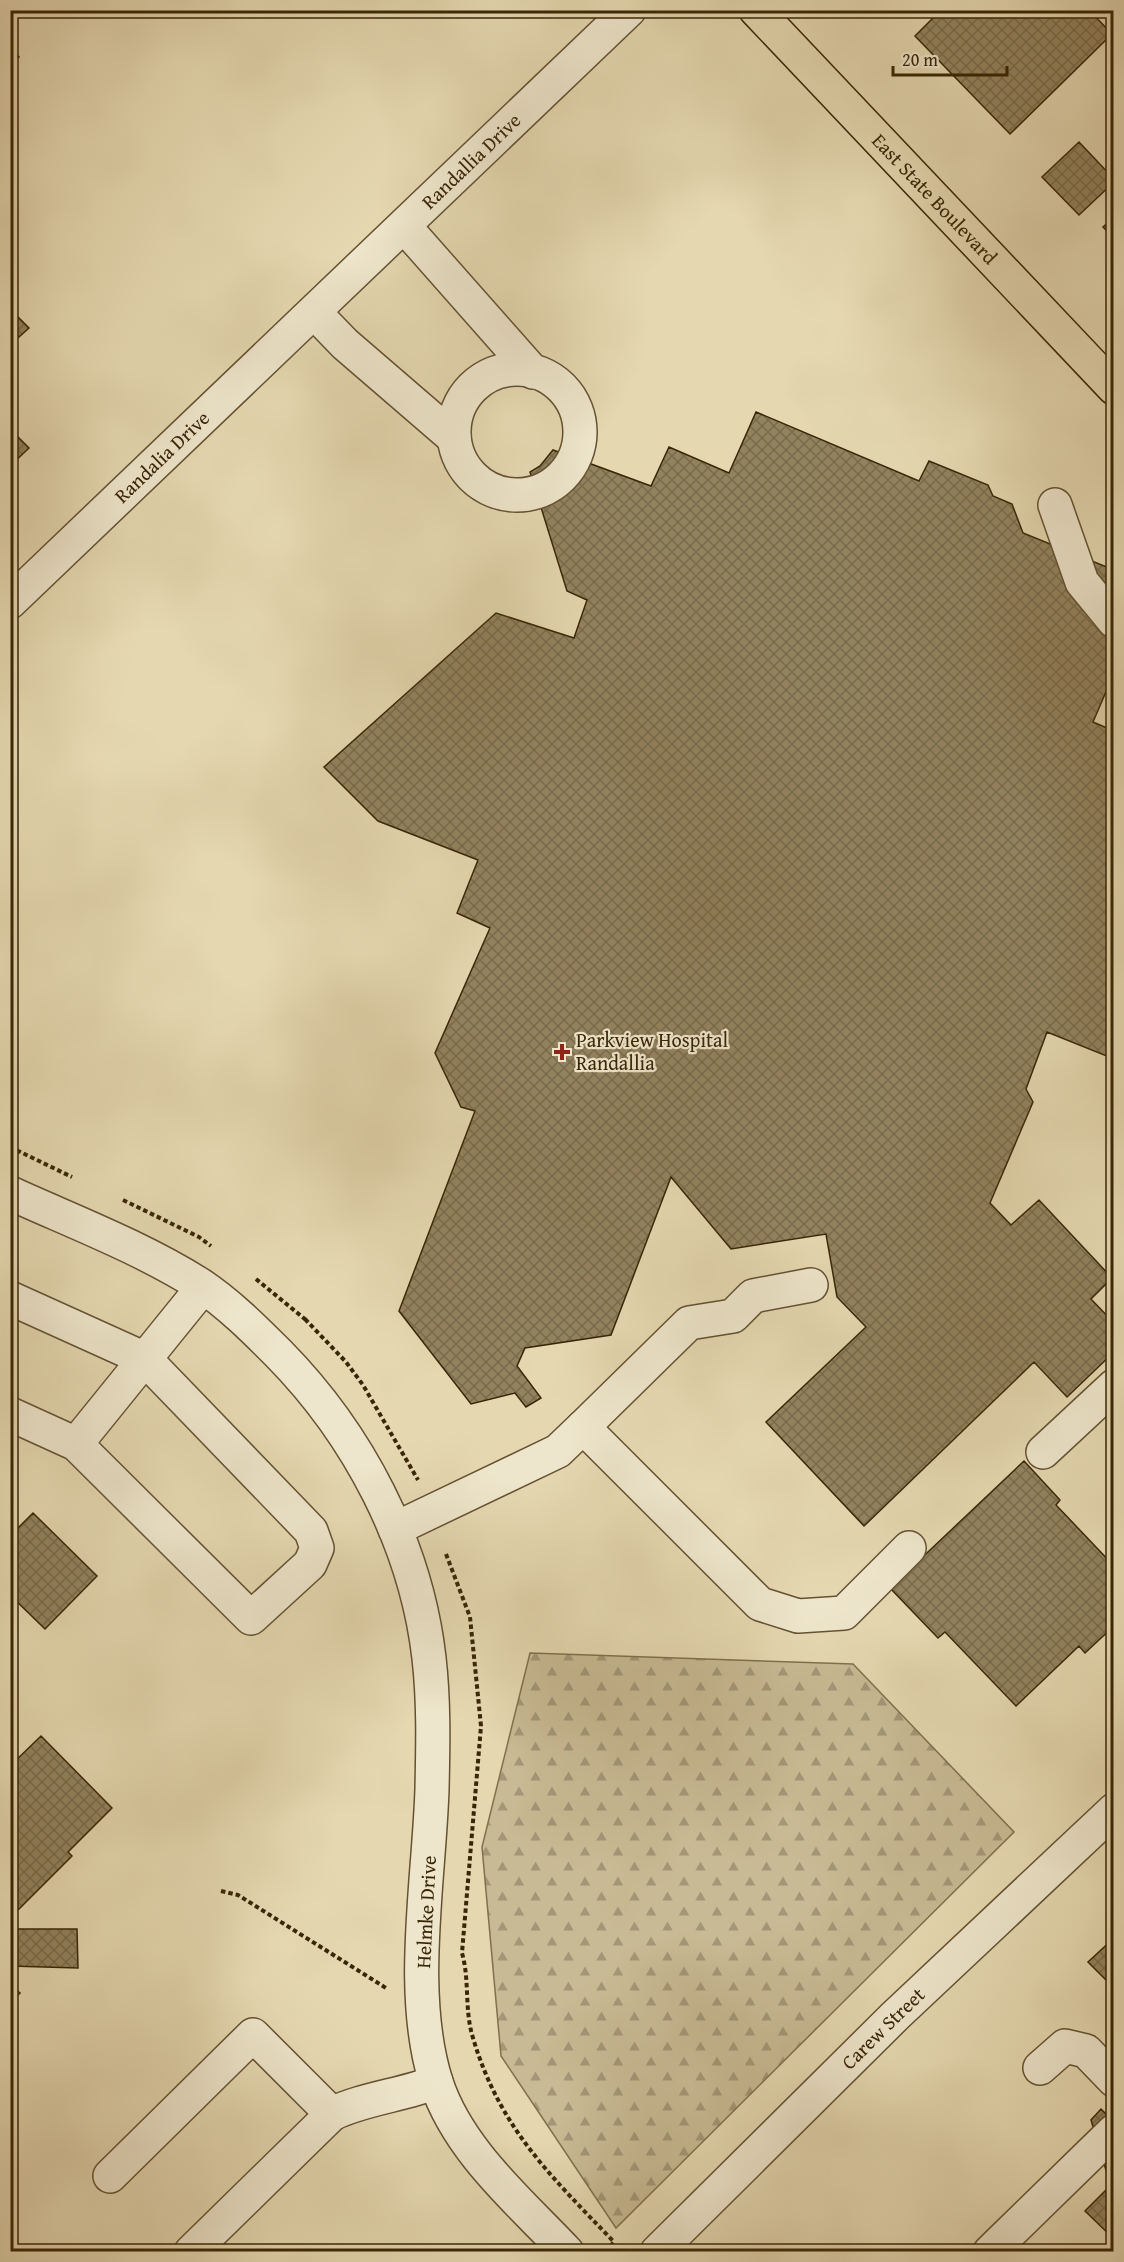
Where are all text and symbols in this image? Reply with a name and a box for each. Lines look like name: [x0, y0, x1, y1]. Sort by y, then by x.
scale bar: [893, 39, 1007, 77]
text: 20 m: [902, 46, 938, 73]
street label: Randallia Drive: [414, 106, 527, 215]
street label: East State Boulevard: [866, 126, 1005, 271]
street label: Randalia Drive: [107, 404, 216, 509]
place label: Parkview Hospital Randallia: [576, 1025, 729, 1077]
marker: Parkview Hospital Randallia: [553, 1043, 571, 1061]
street label: Helmke Drive: [408, 1855, 443, 1969]
street label: Carew Street: [834, 1980, 931, 2076]

